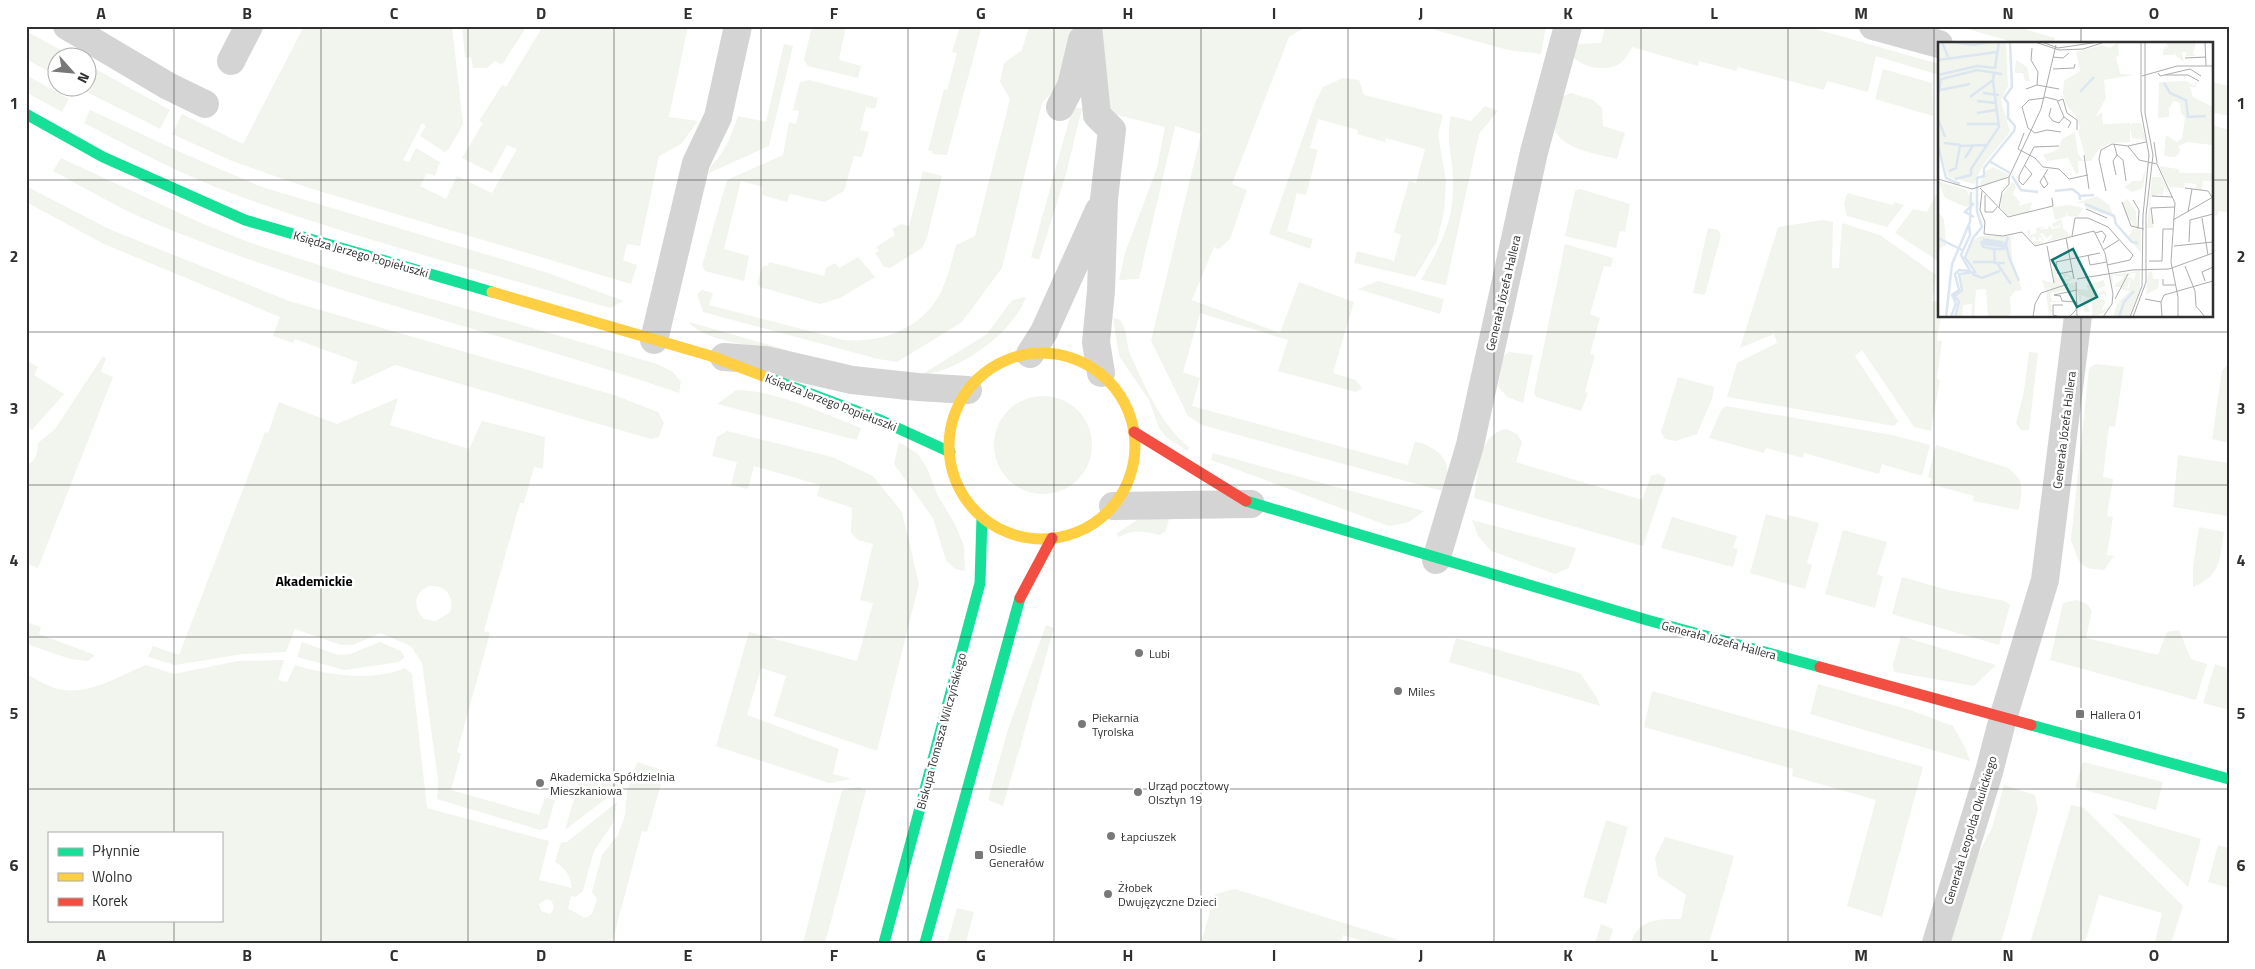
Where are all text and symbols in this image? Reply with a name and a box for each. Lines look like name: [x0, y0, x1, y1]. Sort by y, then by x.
text: A: [96, 1, 106, 25]
text: B: [242, 1, 252, 25]
text: C: [390, 1, 399, 25]
text: D: [536, 1, 546, 25]
text: E: [684, 1, 693, 25]
text: F: [830, 1, 839, 25]
text: G: [976, 1, 986, 25]
text: H: [1123, 1, 1133, 25]
text: I: [1272, 1, 1276, 25]
text: J: [1419, 1, 1423, 25]
text: K: [1563, 1, 1573, 25]
text: L: [1710, 1, 1718, 25]
text: M: [1854, 1, 1868, 25]
text: N: [2002, 1, 2014, 25]
text: O: [2149, 1, 2159, 25]
inset map: [1938, 42, 2212, 318]
north arrow: [48, 48, 98, 98]
text: N: [72, 69, 96, 87]
text: 1: [10, 91, 18, 115]
text: 1: [2237, 91, 2245, 115]
street label: Księdza Jerzego Popiełuszki: [291, 226, 431, 282]
street label: Generała Józefa Hallera: [1480, 233, 1526, 353]
text: 2: [10, 244, 18, 268]
text: 2: [2237, 244, 2245, 268]
street label: Księdza Jerzego Popiełuszki: [762, 368, 900, 436]
street label: Generała Józefa Hallera: [2047, 370, 2081, 490]
text: 3: [10, 396, 18, 420]
text: 3: [2237, 396, 2245, 420]
text: 4: [10, 548, 19, 572]
text: 4: [2237, 548, 2246, 572]
district label: Akademickie: [275, 570, 353, 591]
street label: Generała Józefa Hallera: [1659, 616, 1779, 664]
place label: Lubi: [1149, 644, 1170, 663]
marker: Lubi: [1133, 647, 1145, 659]
street label: Biskupa Tomasza Wilczyńskiego: [911, 651, 971, 811]
place label: Miles: [1408, 682, 1436, 701]
marker: Miles: [1392, 685, 1404, 697]
text: 5: [10, 701, 19, 725]
text: 5: [2237, 701, 2246, 725]
place label: Hallera 01: [2090, 705, 2142, 724]
place label: Piekarnia Tyrolska: [1092, 708, 1139, 741]
marker: Hallera 01: [2074, 708, 2086, 720]
marker: Piekarnia Tyrolska: [1076, 718, 1088, 730]
street label: Generała Leopolda Okulickiego: [1938, 753, 2002, 907]
place label: Akademicka Spółdzielnia Mieszkaniowa: [550, 767, 675, 800]
place label: Urząd pocztowy Olsztyn 19: [1148, 776, 1229, 809]
marker: Akademicka Spółdzielnia Mieszkaniowa: [534, 777, 546, 789]
marker: Urząd pocztowy Olsztyn 19: [1132, 786, 1144, 798]
place label: Łapciuszek: [1120, 827, 1176, 846]
marker: Łapciuszek: [1105, 830, 1117, 842]
legend: [48, 832, 222, 922]
text: Płynnie: [92, 839, 140, 862]
place label: Osiedle Generałów: [989, 839, 1044, 872]
marker: Osiedle Generałów: [973, 849, 985, 861]
text: 6: [10, 853, 19, 877]
text: 6: [2237, 853, 2246, 877]
text: Wolno: [92, 865, 132, 888]
place label: Żłobek Dwujęzyczne Dzieci: [1118, 878, 1217, 911]
marker: Żłobek Dwujęzyczne Dzieci: [1102, 888, 1114, 900]
text: Korek: [92, 889, 128, 912]
text: A: [96, 943, 106, 967]
text: B: [242, 943, 252, 967]
text: C: [390, 943, 399, 967]
text: D: [536, 943, 546, 967]
text: E: [684, 943, 693, 967]
text: F: [830, 943, 839, 967]
text: G: [976, 943, 986, 967]
text: H: [1123, 943, 1133, 967]
text: I: [1272, 943, 1276, 967]
text: J: [1419, 943, 1423, 967]
text: K: [1563, 943, 1573, 967]
text: L: [1710, 943, 1718, 967]
text: M: [1854, 943, 1868, 967]
text: N: [2002, 943, 2014, 967]
text: O: [2149, 943, 2159, 967]

